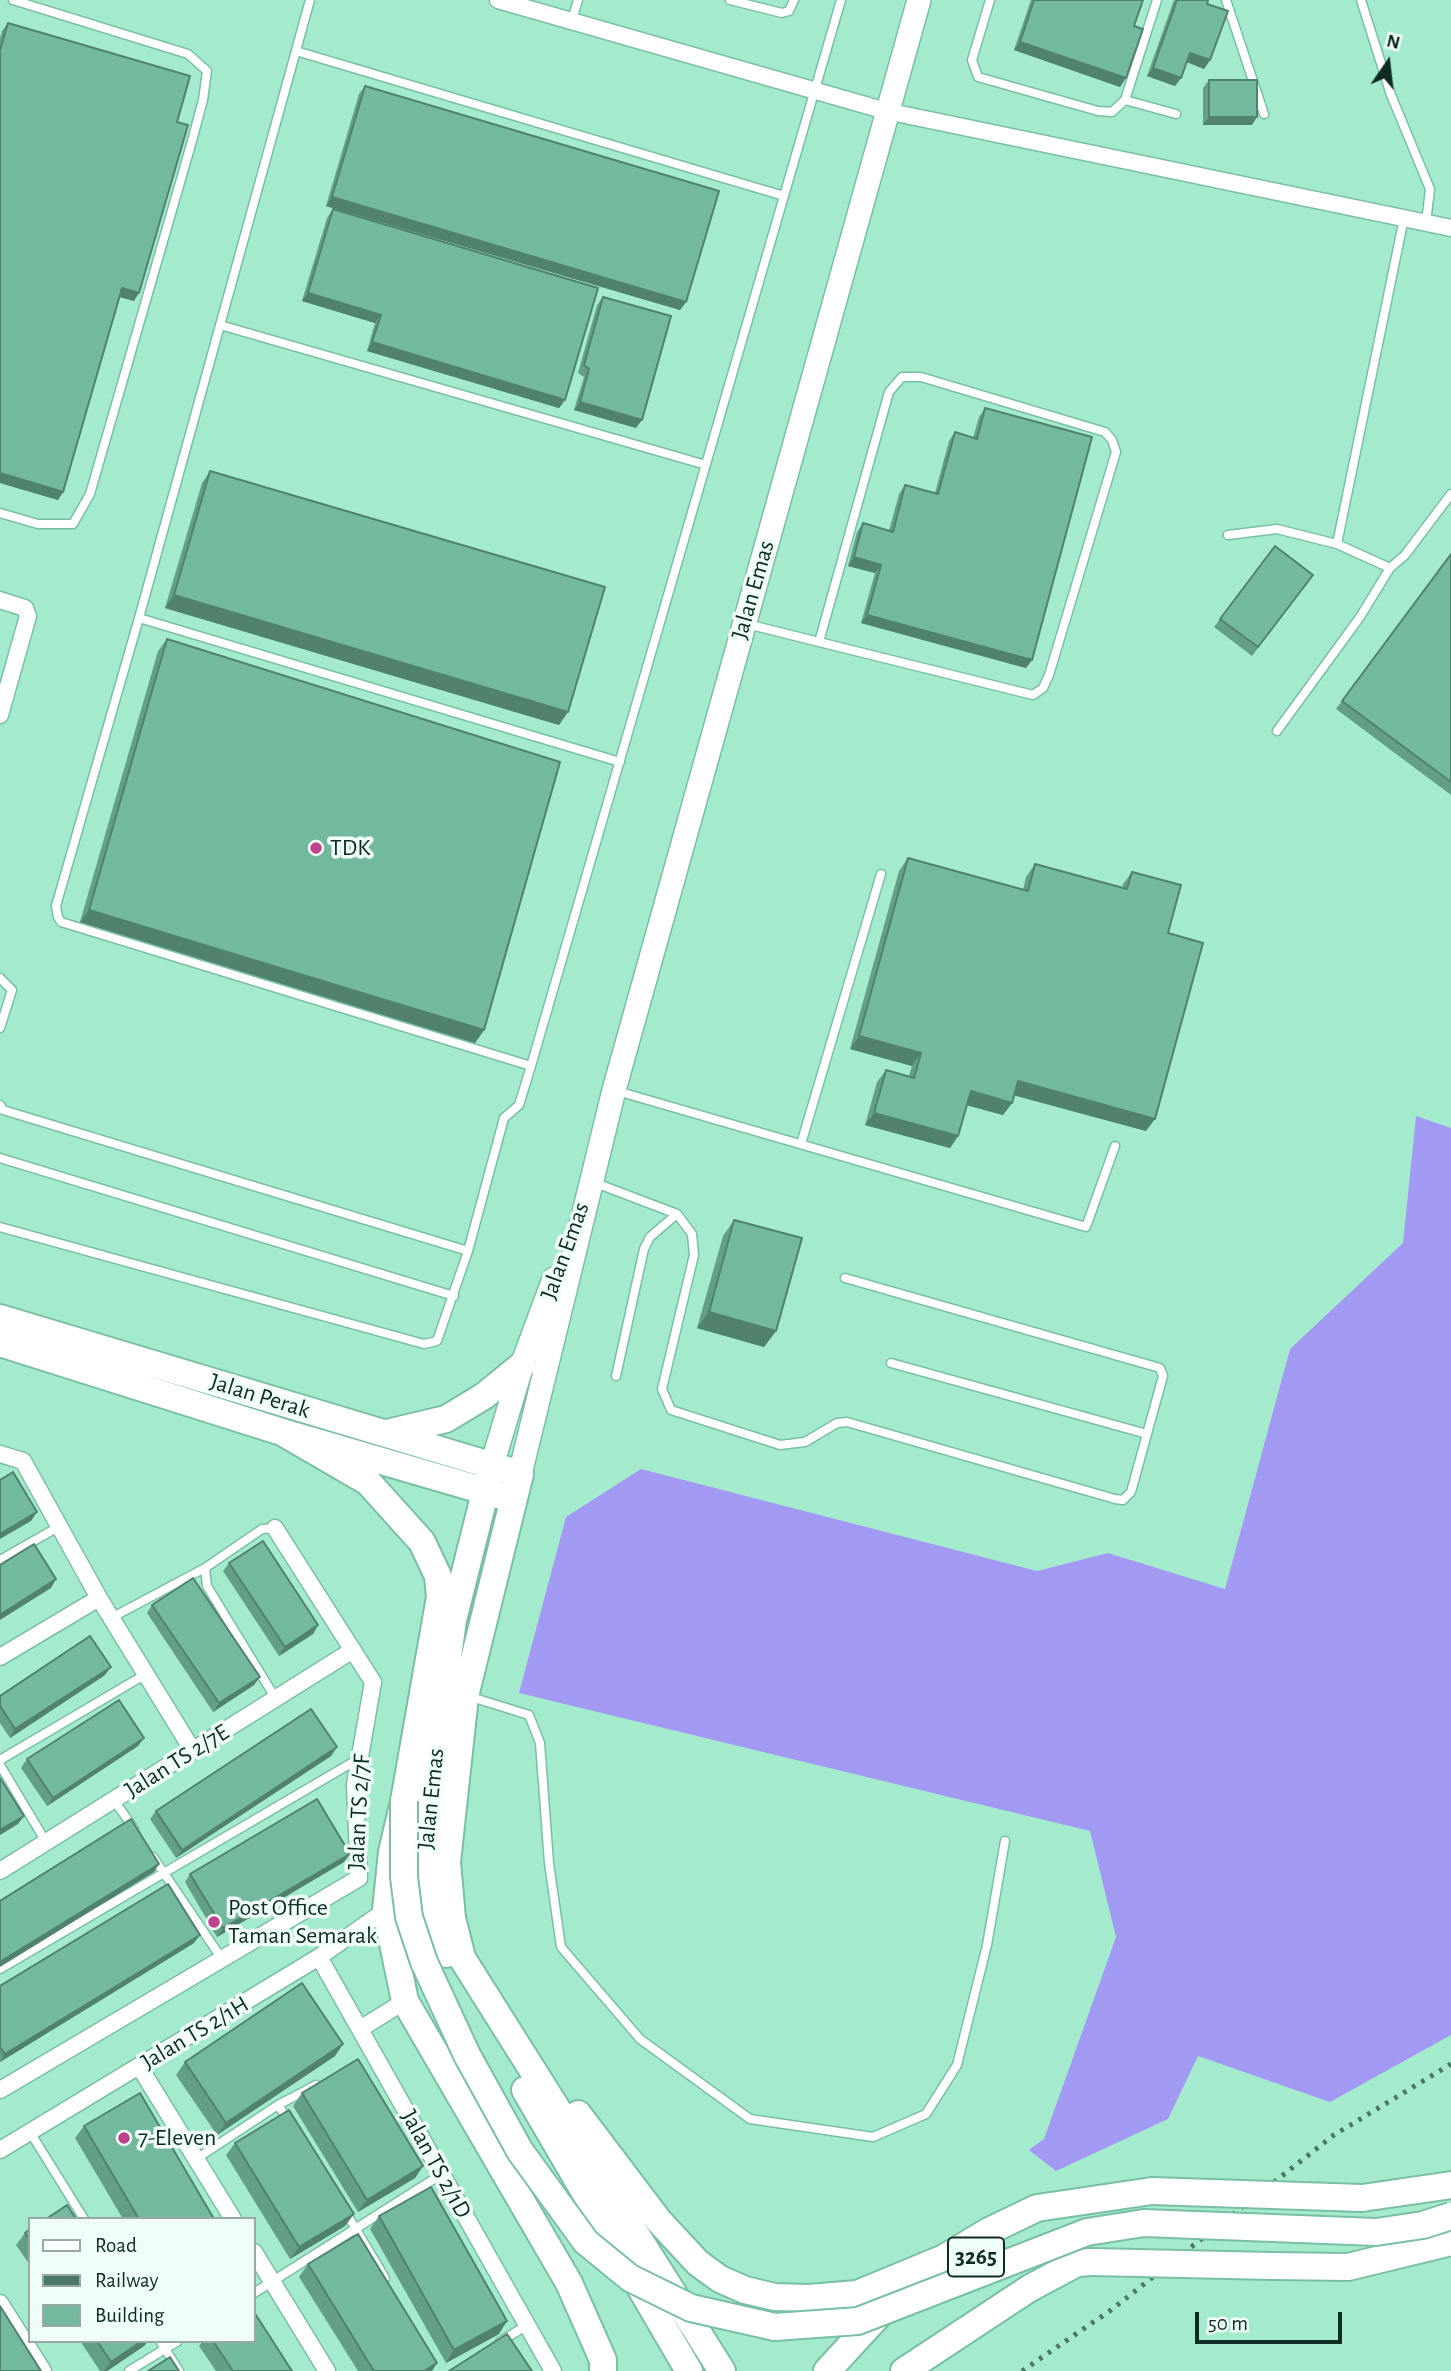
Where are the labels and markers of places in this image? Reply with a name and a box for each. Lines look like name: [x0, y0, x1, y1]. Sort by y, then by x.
place label: TDK: [330, 834, 370, 862]
marker: TDK: [308, 840, 324, 856]
place label: Post Office Taman Semarak: [228, 1894, 377, 1950]
marker: Post Office Taman Semarak: [206, 1914, 222, 1930]
place label: 7-Eleven: [138, 2124, 216, 2152]
marker: 7-Eleven: [116, 2130, 132, 2146]

